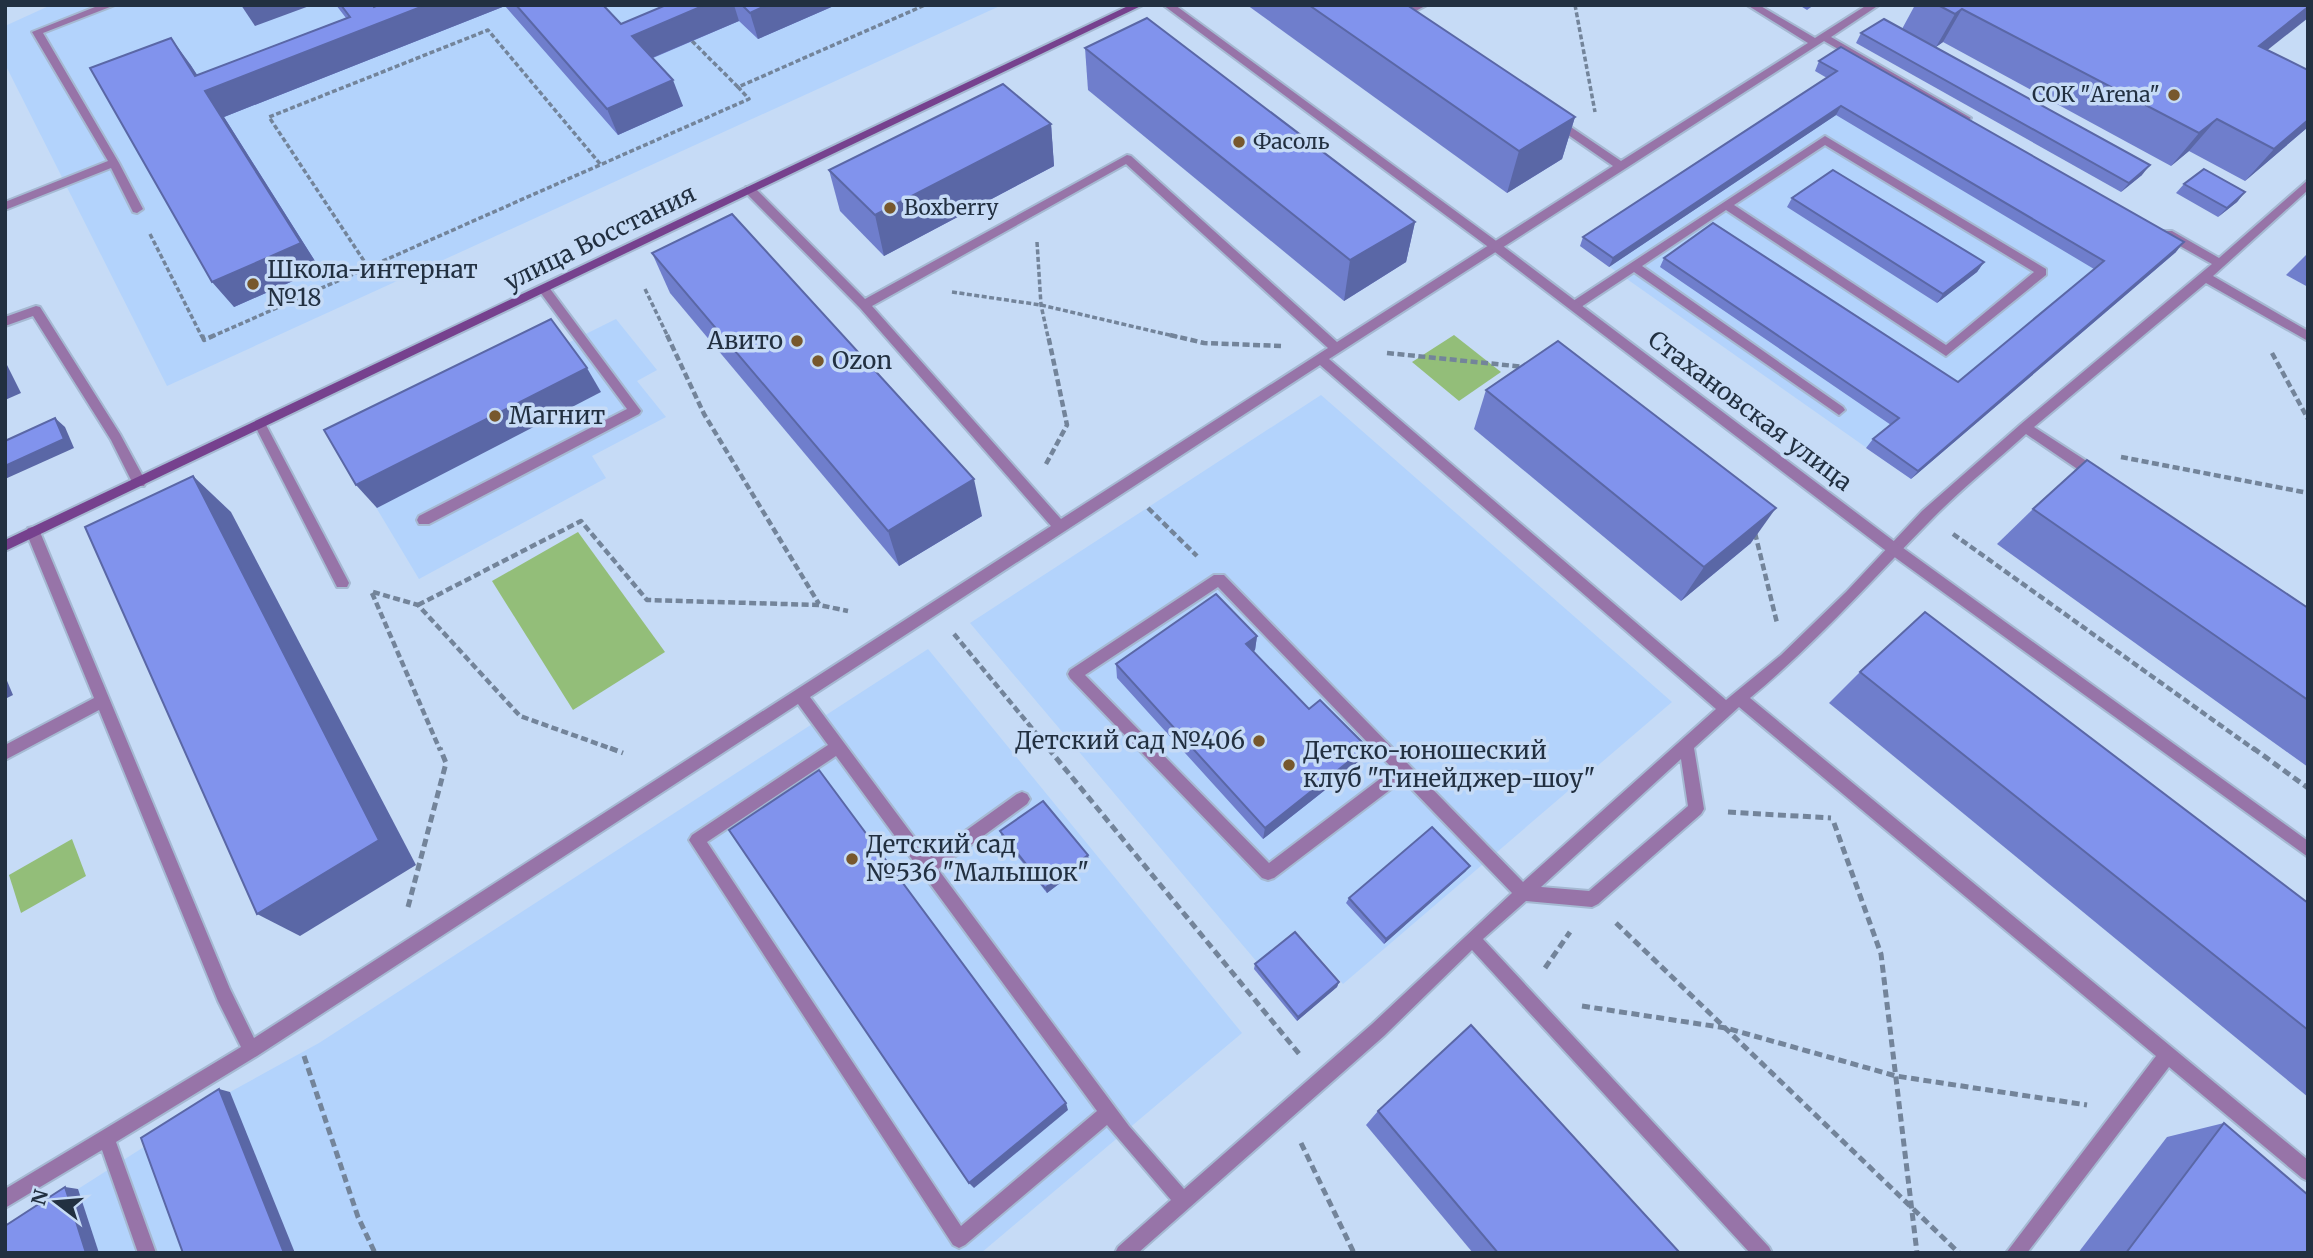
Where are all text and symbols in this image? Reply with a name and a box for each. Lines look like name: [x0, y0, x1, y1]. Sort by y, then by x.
place label: СОК "Arena": [2032, 81, 2160, 108]
marker: СОК "Arena": [2166, 87, 2182, 103]
place label: Фасоль: [1253, 128, 1330, 155]
marker: Фасоль: [1231, 134, 1247, 150]
street label: улица Восстания: [499, 178, 701, 297]
place label: Boxberry: [904, 194, 999, 221]
marker: Boxberry: [882, 200, 898, 216]
place label: Школа-интернат №18: [267, 254, 478, 313]
marker: Школа-интернат №18: [245, 276, 261, 292]
street label: Стахановская улица: [1642, 324, 1859, 498]
place label: Авито: [706, 325, 783, 356]
marker: Авито: [789, 333, 805, 349]
place label: Ozon: [832, 345, 892, 376]
marker: Ozon: [810, 353, 826, 369]
place label: Магнит: [509, 400, 605, 431]
marker: Магнит: [487, 408, 503, 424]
place label: Детский сад №406: [1015, 725, 1245, 756]
marker: Детский сад №406: [1251, 733, 1267, 749]
place label: Детско-юношеский клуб "Тинейджер-шоу": [1303, 735, 1595, 794]
marker: Детско-юношеский клуб "Тинейджер-шоу": [1281, 757, 1297, 773]
place label: Детский сад №536 "Малышок": [866, 829, 1089, 888]
marker: Детский сад №536 "Малышок": [844, 851, 860, 867]
north arrow: [21, 1167, 91, 1237]
text: N: [26, 1187, 53, 1208]

